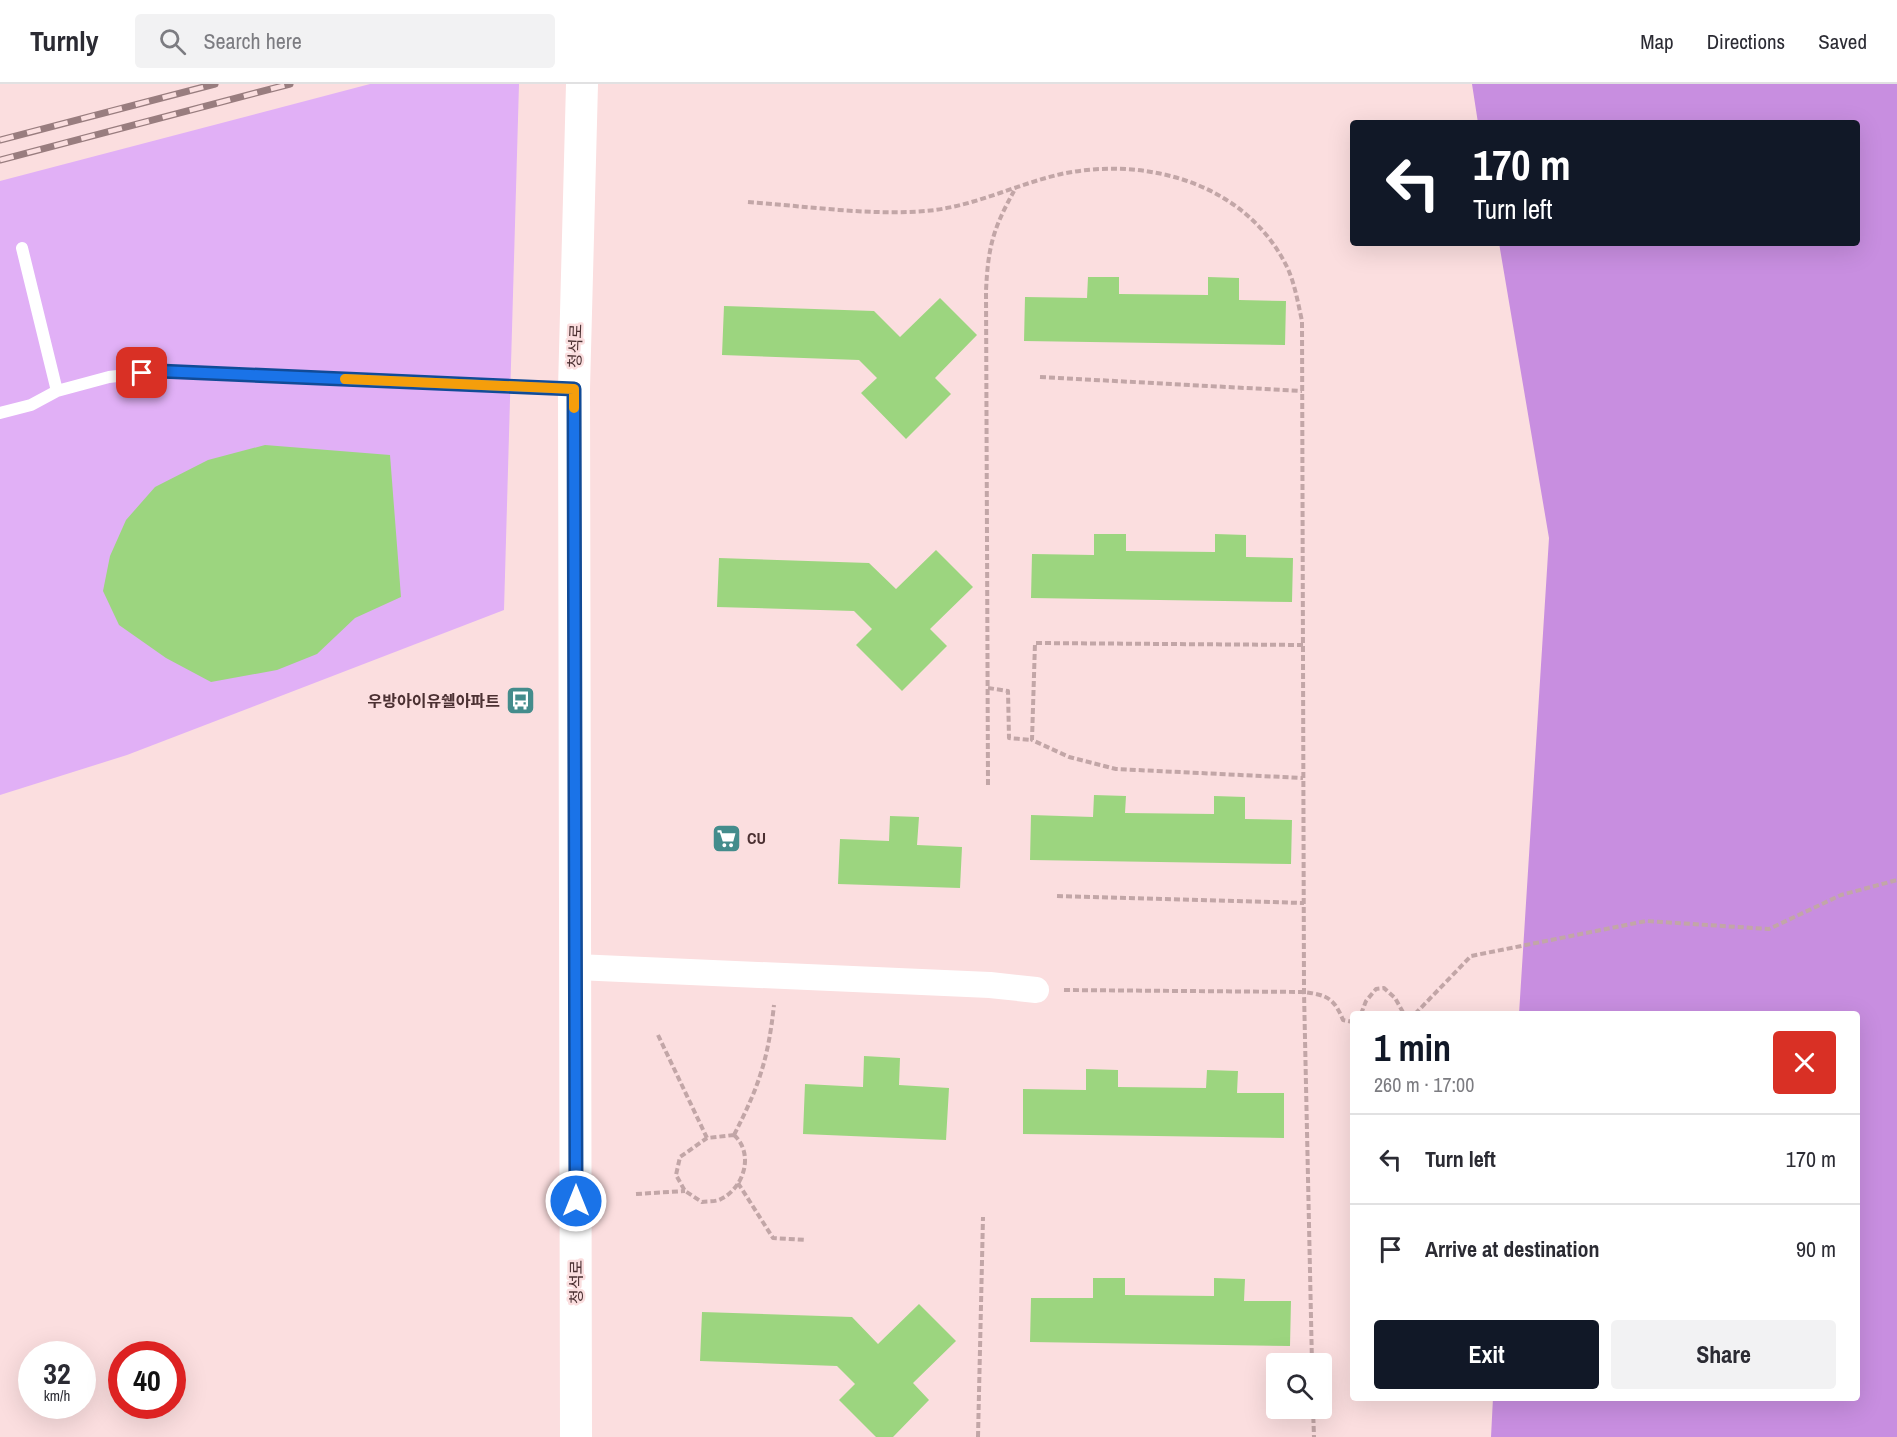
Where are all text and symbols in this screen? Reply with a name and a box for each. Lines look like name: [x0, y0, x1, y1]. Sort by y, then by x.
search box: [135, 14, 555, 68]
text: Turnly: [30, 22, 99, 60]
icon: search: [156, 25, 189, 58]
text: Search here: [204, 26, 302, 56]
text: Map: [1640, 27, 1674, 56]
text: Directions: [1707, 27, 1785, 56]
text: Saved: [1818, 27, 1867, 56]
text: 170 m: [1473, 137, 1571, 193]
icon: left: [1374, 144, 1452, 222]
text: Turn left: [1473, 191, 1552, 227]
street label: 청석로: [563, 323, 587, 368]
pin: [116, 347, 167, 398]
icon: arrive: [125, 356, 158, 389]
bus stop icon: 우방아이유쉘아파트: [505, 685, 537, 717]
place label: 우방아이유쉘아파트: [368, 690, 500, 712]
supermarket icon: CU: [710, 822, 742, 854]
place label: CU: [747, 827, 766, 849]
text: 1 min: [1374, 1024, 1451, 1072]
button: close: [1773, 1031, 1836, 1094]
text: 260 m · 17:00: [1374, 1071, 1474, 1098]
icon: left: [1374, 1143, 1407, 1176]
text: Turn left: [1425, 1144, 1496, 1174]
text: 170 m: [1786, 1144, 1836, 1174]
position arrow: [544, 1169, 608, 1233]
icon: arrive: [1374, 1233, 1407, 1266]
text: Arrive at destination: [1425, 1234, 1599, 1264]
text: 90 m: [1796, 1234, 1836, 1264]
street label: 청석로: [565, 1260, 587, 1304]
button: Exit: [1374, 1320, 1599, 1389]
button: Share: [1611, 1320, 1836, 1389]
speed limit sign: 40: [108, 1341, 186, 1419]
text: 32: [43, 1353, 71, 1393]
map controls: [1266, 1353, 1332, 1419]
button: search: [1266, 1353, 1332, 1419]
text: km/h: [44, 1385, 70, 1406]

